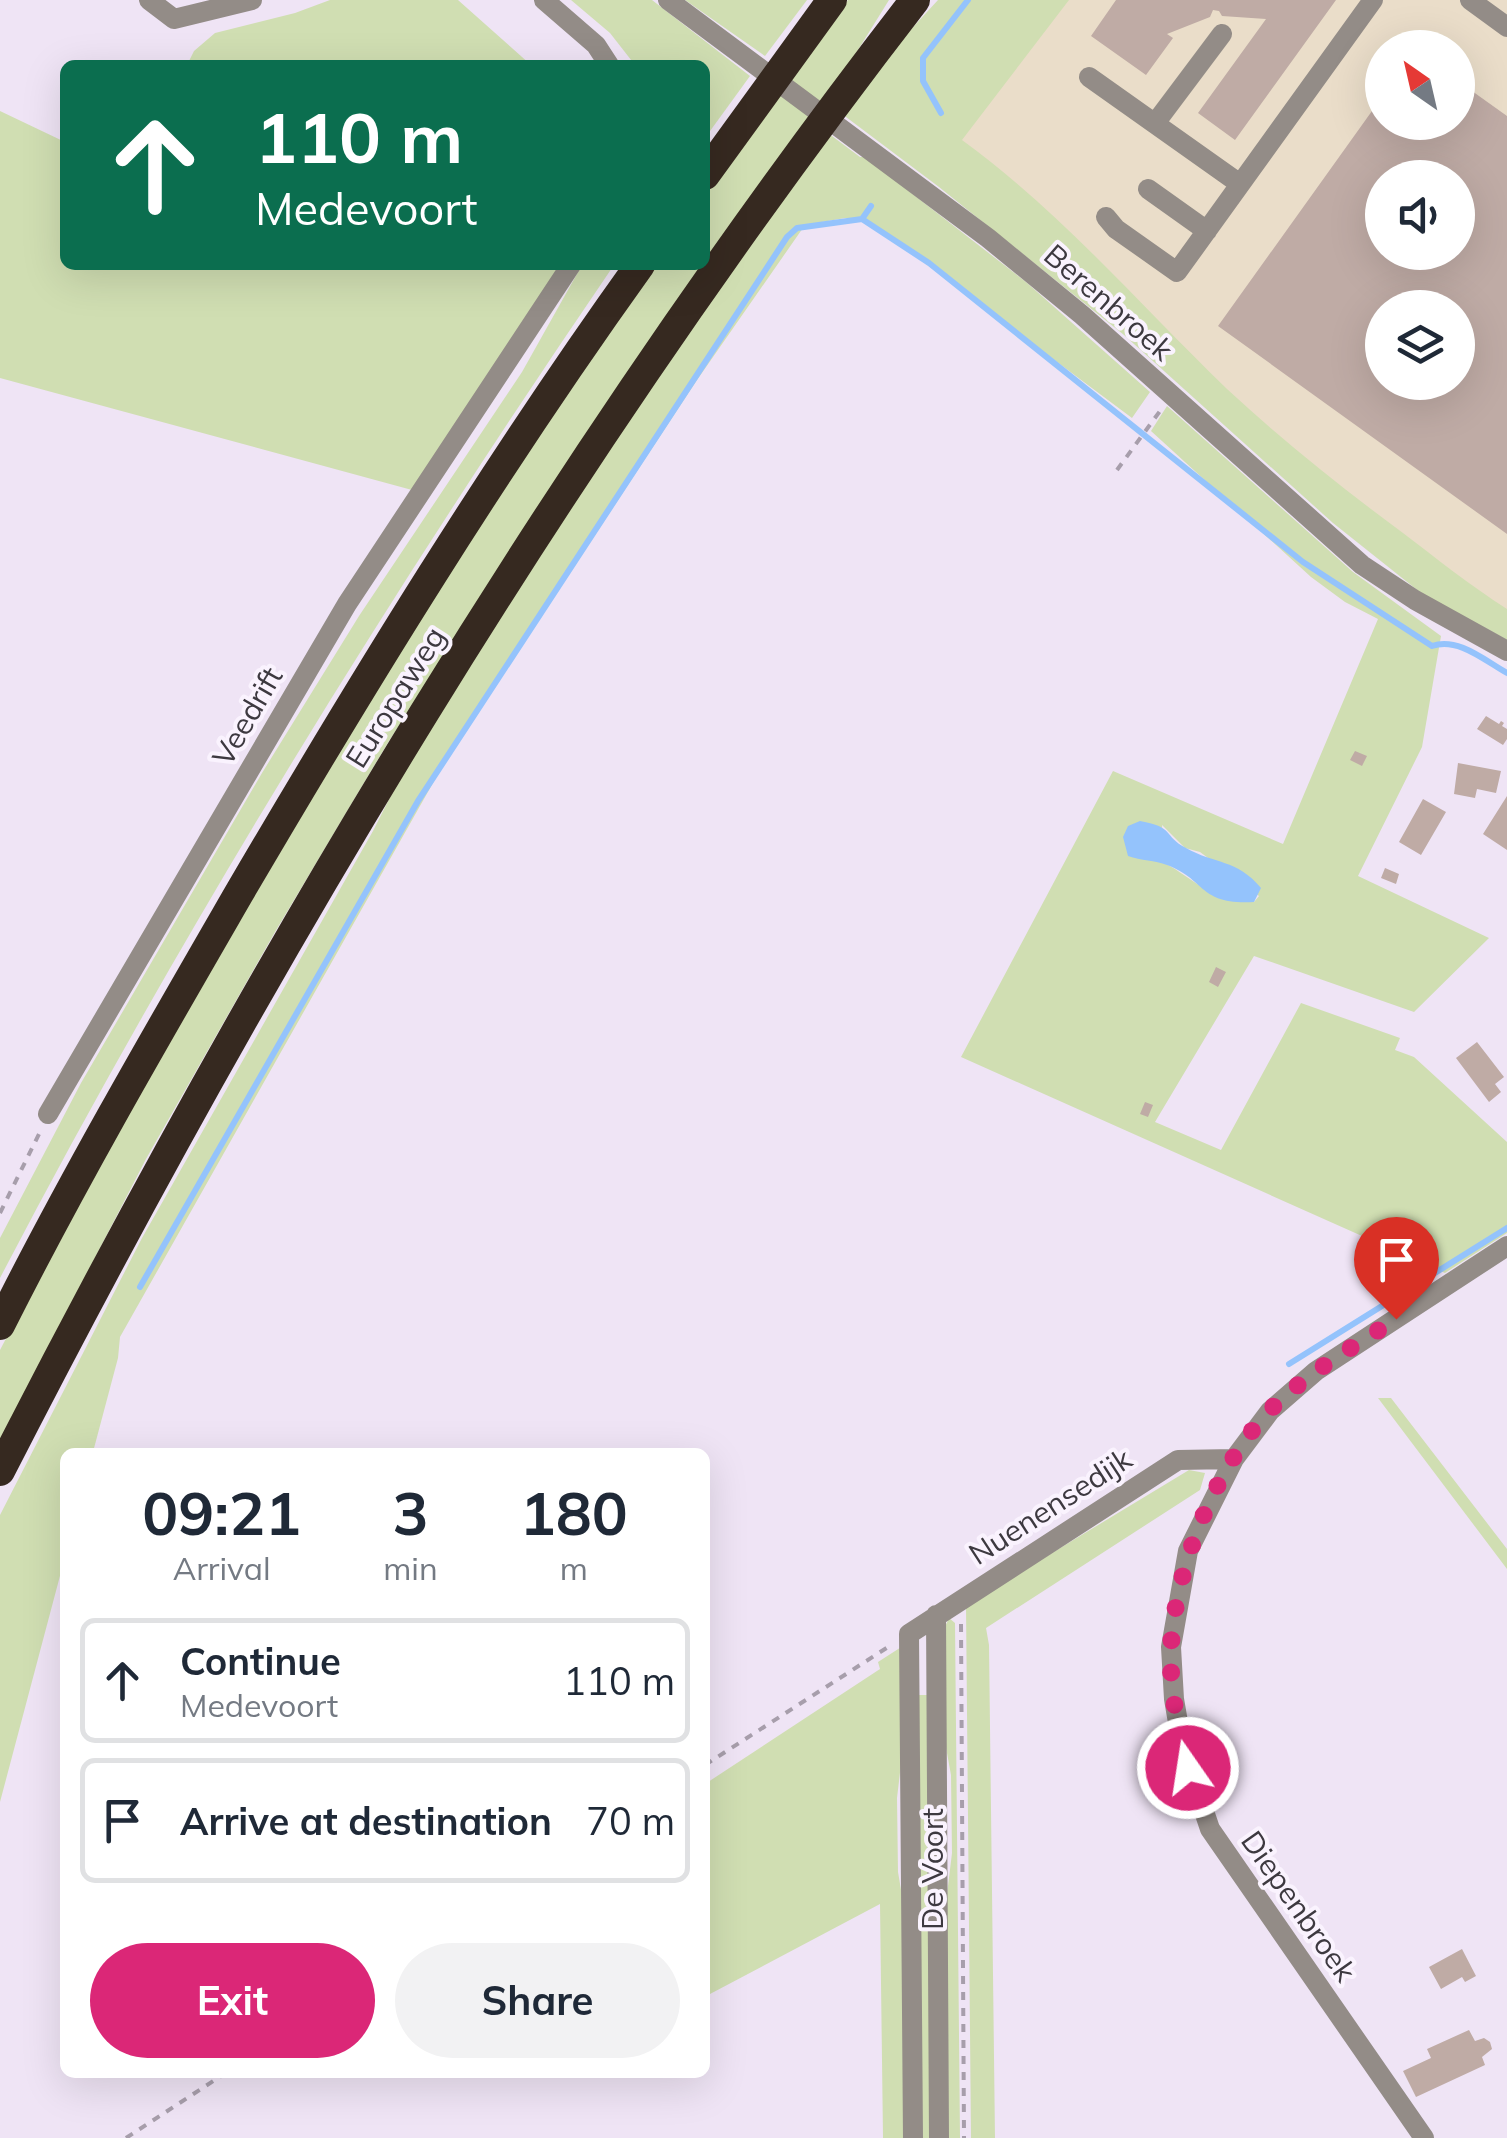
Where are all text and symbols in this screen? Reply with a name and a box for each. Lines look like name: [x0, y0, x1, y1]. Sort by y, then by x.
north arrow: [1365, 30, 1475, 140]
map controls: [1365, 30, 1475, 400]
text: 110 m: [255, 93, 463, 181]
icon: ahead: [90, 100, 220, 230]
button: sound: [1365, 160, 1475, 270]
text: Medevoort: [255, 180, 478, 236]
street label: Berenbroek: [1037, 236, 1182, 369]
button: layers: [1365, 290, 1475, 400]
street label: Europaweg: [337, 620, 453, 774]
street label: Veedrift: [204, 660, 290, 772]
pin: [1354, 1217, 1439, 1320]
icon: arrive: [1369, 1232, 1424, 1287]
street label: Nuenensedijk: [961, 1439, 1139, 1573]
text: 09:21: [142, 1475, 301, 1550]
text: 3: [392, 1475, 428, 1550]
text: 180: [520, 1475, 628, 1550]
text: Arrival: [173, 1548, 271, 1588]
text: min: [383, 1548, 438, 1588]
text: m: [560, 1548, 588, 1588]
text: Continue: [180, 1637, 341, 1685]
icon: ahead: [95, 1653, 150, 1708]
text: 110 m: [563, 1657, 675, 1705]
text: Medevoort: [180, 1685, 338, 1725]
position arrow: [1136, 1716, 1240, 1820]
icon: arrive: [95, 1793, 150, 1848]
text: Arrive at destination: [180, 1797, 552, 1845]
text: 70 m: [586, 1797, 675, 1845]
street label: De Voort: [913, 1808, 951, 1930]
street label: Diepenbroek: [1233, 1823, 1365, 1989]
button: Exit: [90, 1943, 375, 2058]
button: Share: [395, 1943, 680, 2058]

